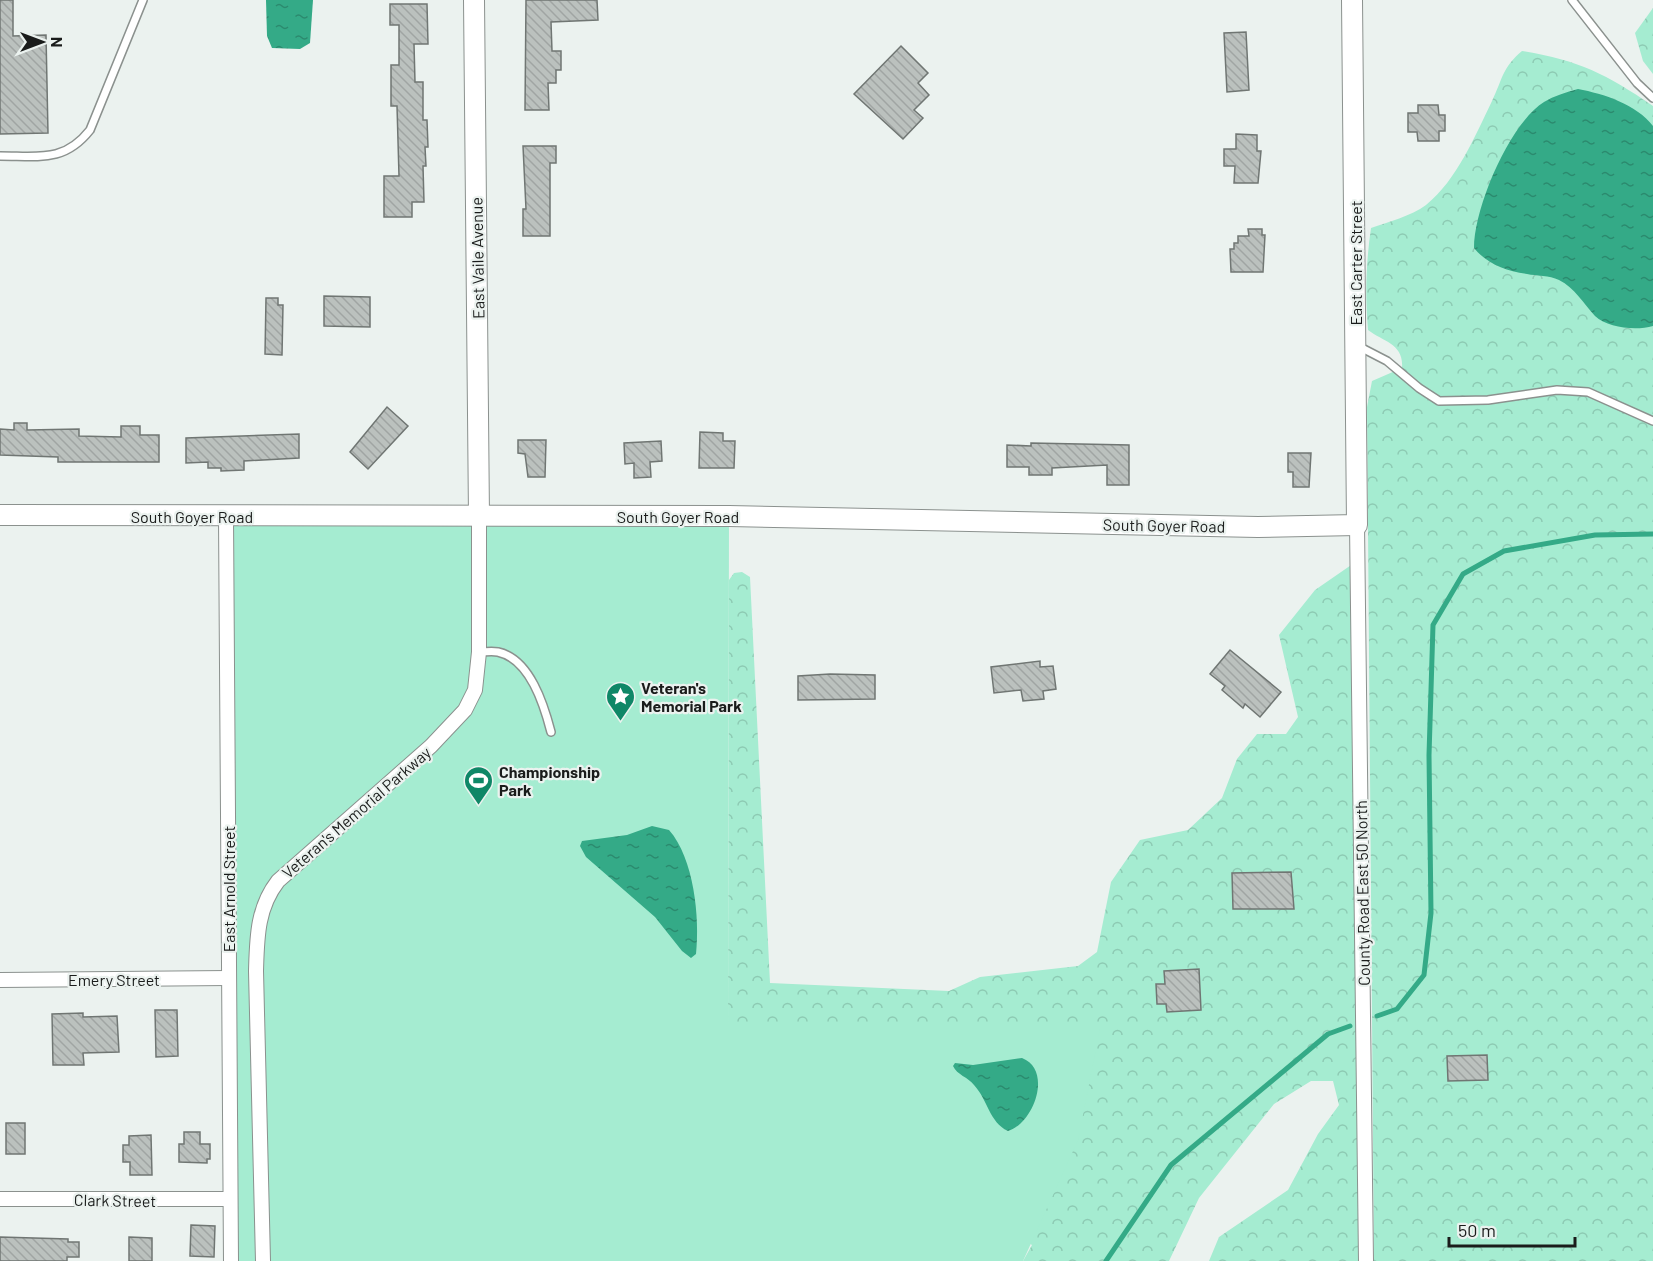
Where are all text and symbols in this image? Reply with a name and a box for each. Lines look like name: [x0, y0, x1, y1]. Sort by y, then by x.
north arrow: [12, 12, 72, 72]
text: N: [48, 37, 67, 47]
street label: East Vaile Avenue: [466, 197, 488, 319]
street label: East Carter Street: [1346, 200, 1365, 326]
street label: South Goyer Road: [131, 507, 253, 526]
street label: South Goyer Road: [617, 507, 739, 526]
street label: South Goyer Road: [1103, 514, 1225, 536]
place label: Veteran's Memorial Park: [641, 678, 742, 715]
place icon: Veteran's Memorial Park: [604, 680, 636, 722]
street label: Veteran's Memorial Parkway: [278, 742, 435, 882]
place label: Championship Park: [499, 762, 600, 799]
sports icon: Championship Park: [462, 764, 494, 806]
street label: County Road East 50 North: [1351, 800, 1373, 986]
street label: East Arnold Street: [219, 826, 238, 952]
street label: Emery Street: [68, 970, 160, 989]
street label: Clark Street: [74, 1190, 156, 1210]
scale bar: [1449, 1210, 1575, 1248]
text: 50 m: [1458, 1219, 1496, 1241]

